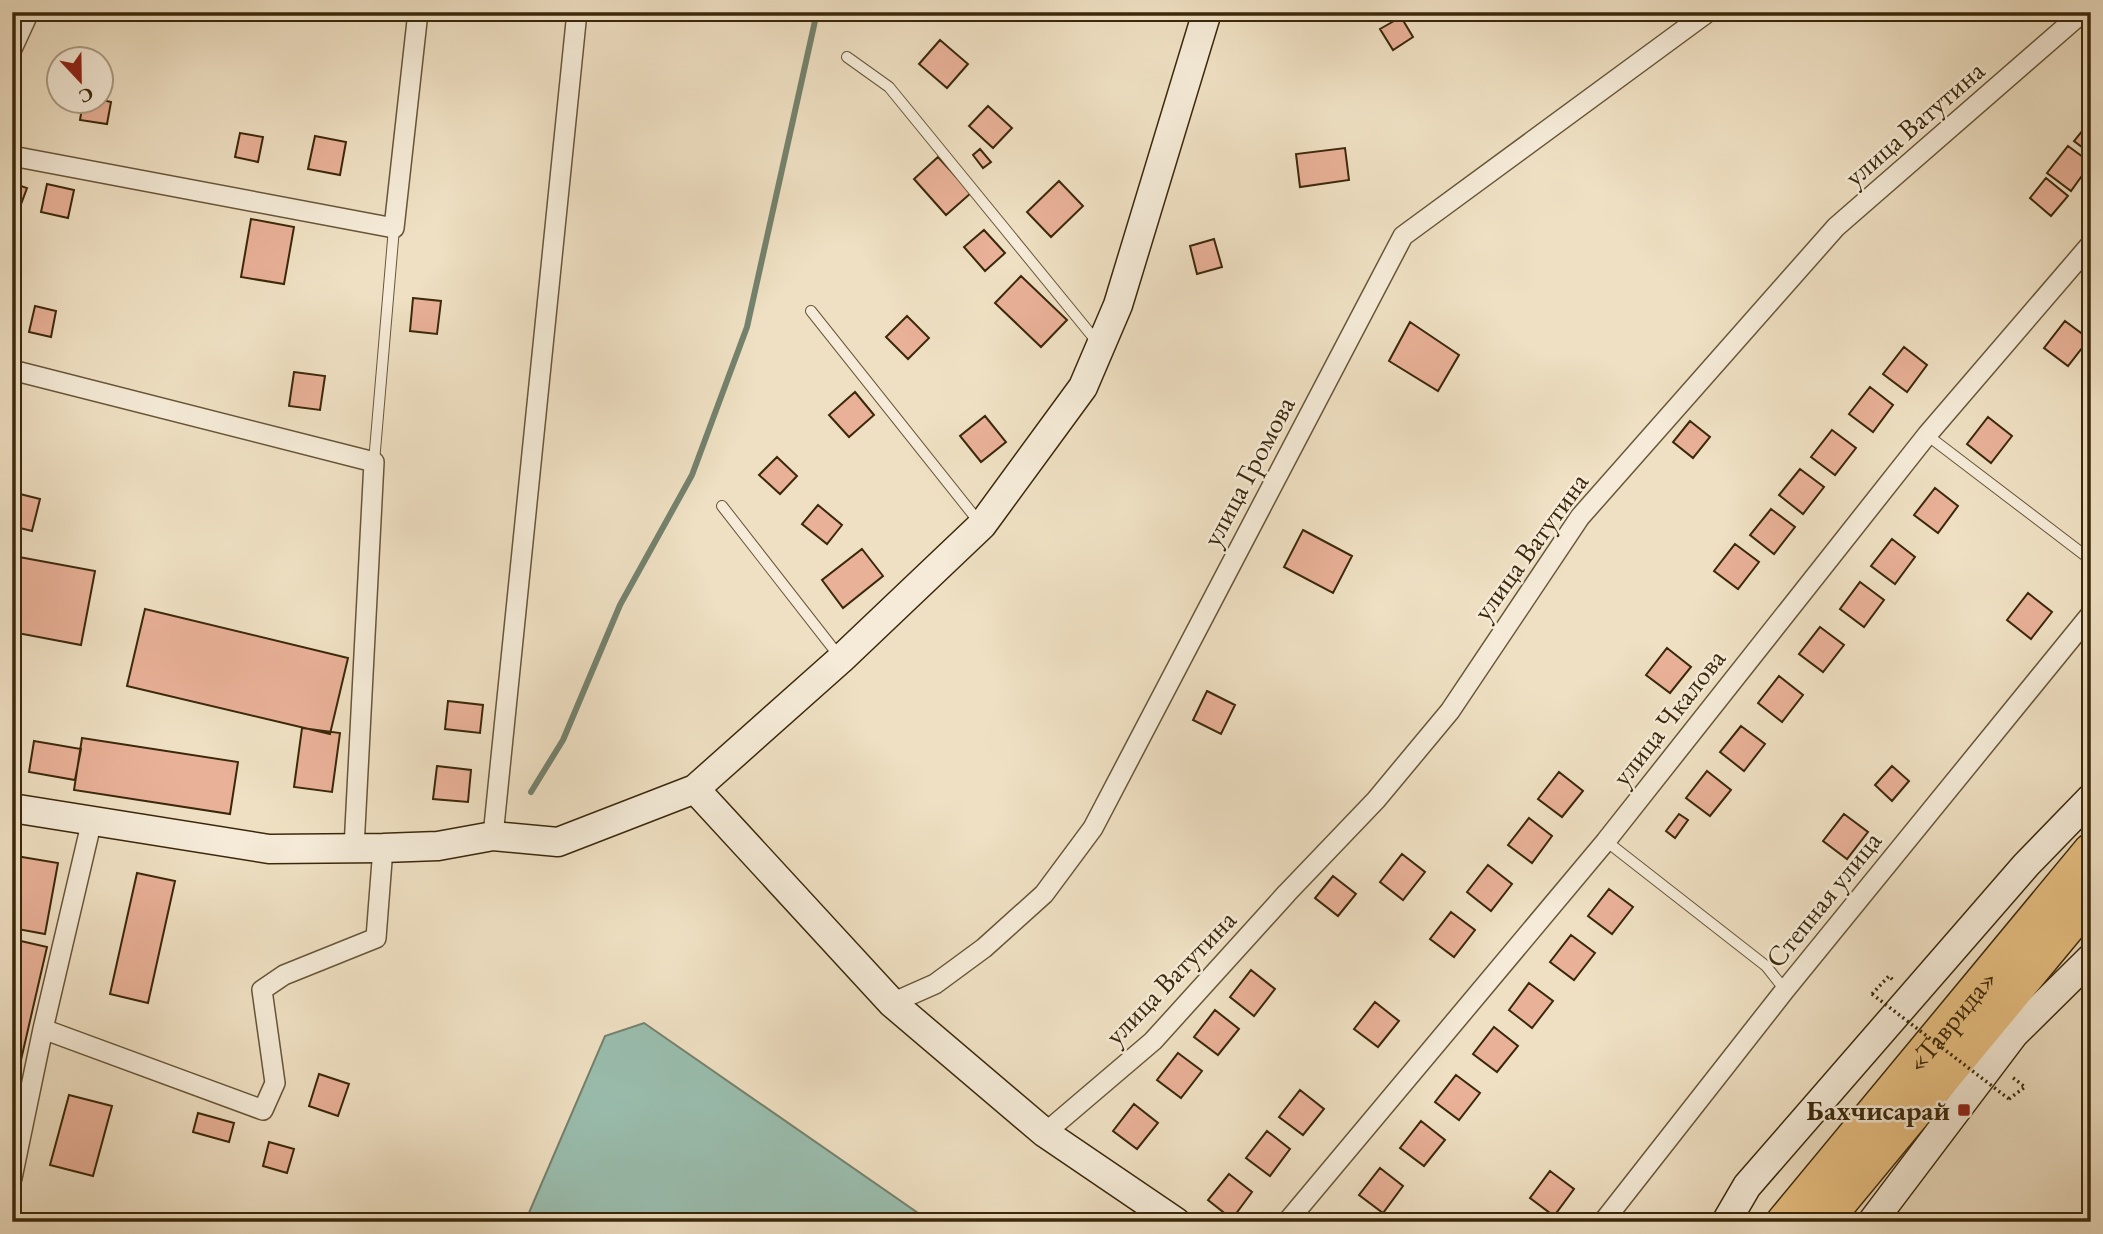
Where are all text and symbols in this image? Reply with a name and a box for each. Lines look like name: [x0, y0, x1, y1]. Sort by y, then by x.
north arrow: [46, 46, 116, 116]
street label: улица Ватутина: [1836, 52, 1992, 194]
text: С: [75, 81, 97, 109]
street label: улица Громова: [1193, 389, 1303, 552]
street label: улица Ватутина: [1464, 464, 1596, 627]
street label: улица Чкалова: [1603, 640, 1733, 793]
street label: Степная улица: [1757, 823, 1890, 975]
street label: улица Ватутина: [1096, 901, 1244, 1052]
street label: «Таврида»: [1898, 961, 2004, 1079]
place label: Бахчисарай: [1806, 1092, 1950, 1128]
marker: Бахчисарай: [1956, 1102, 1972, 1118]

